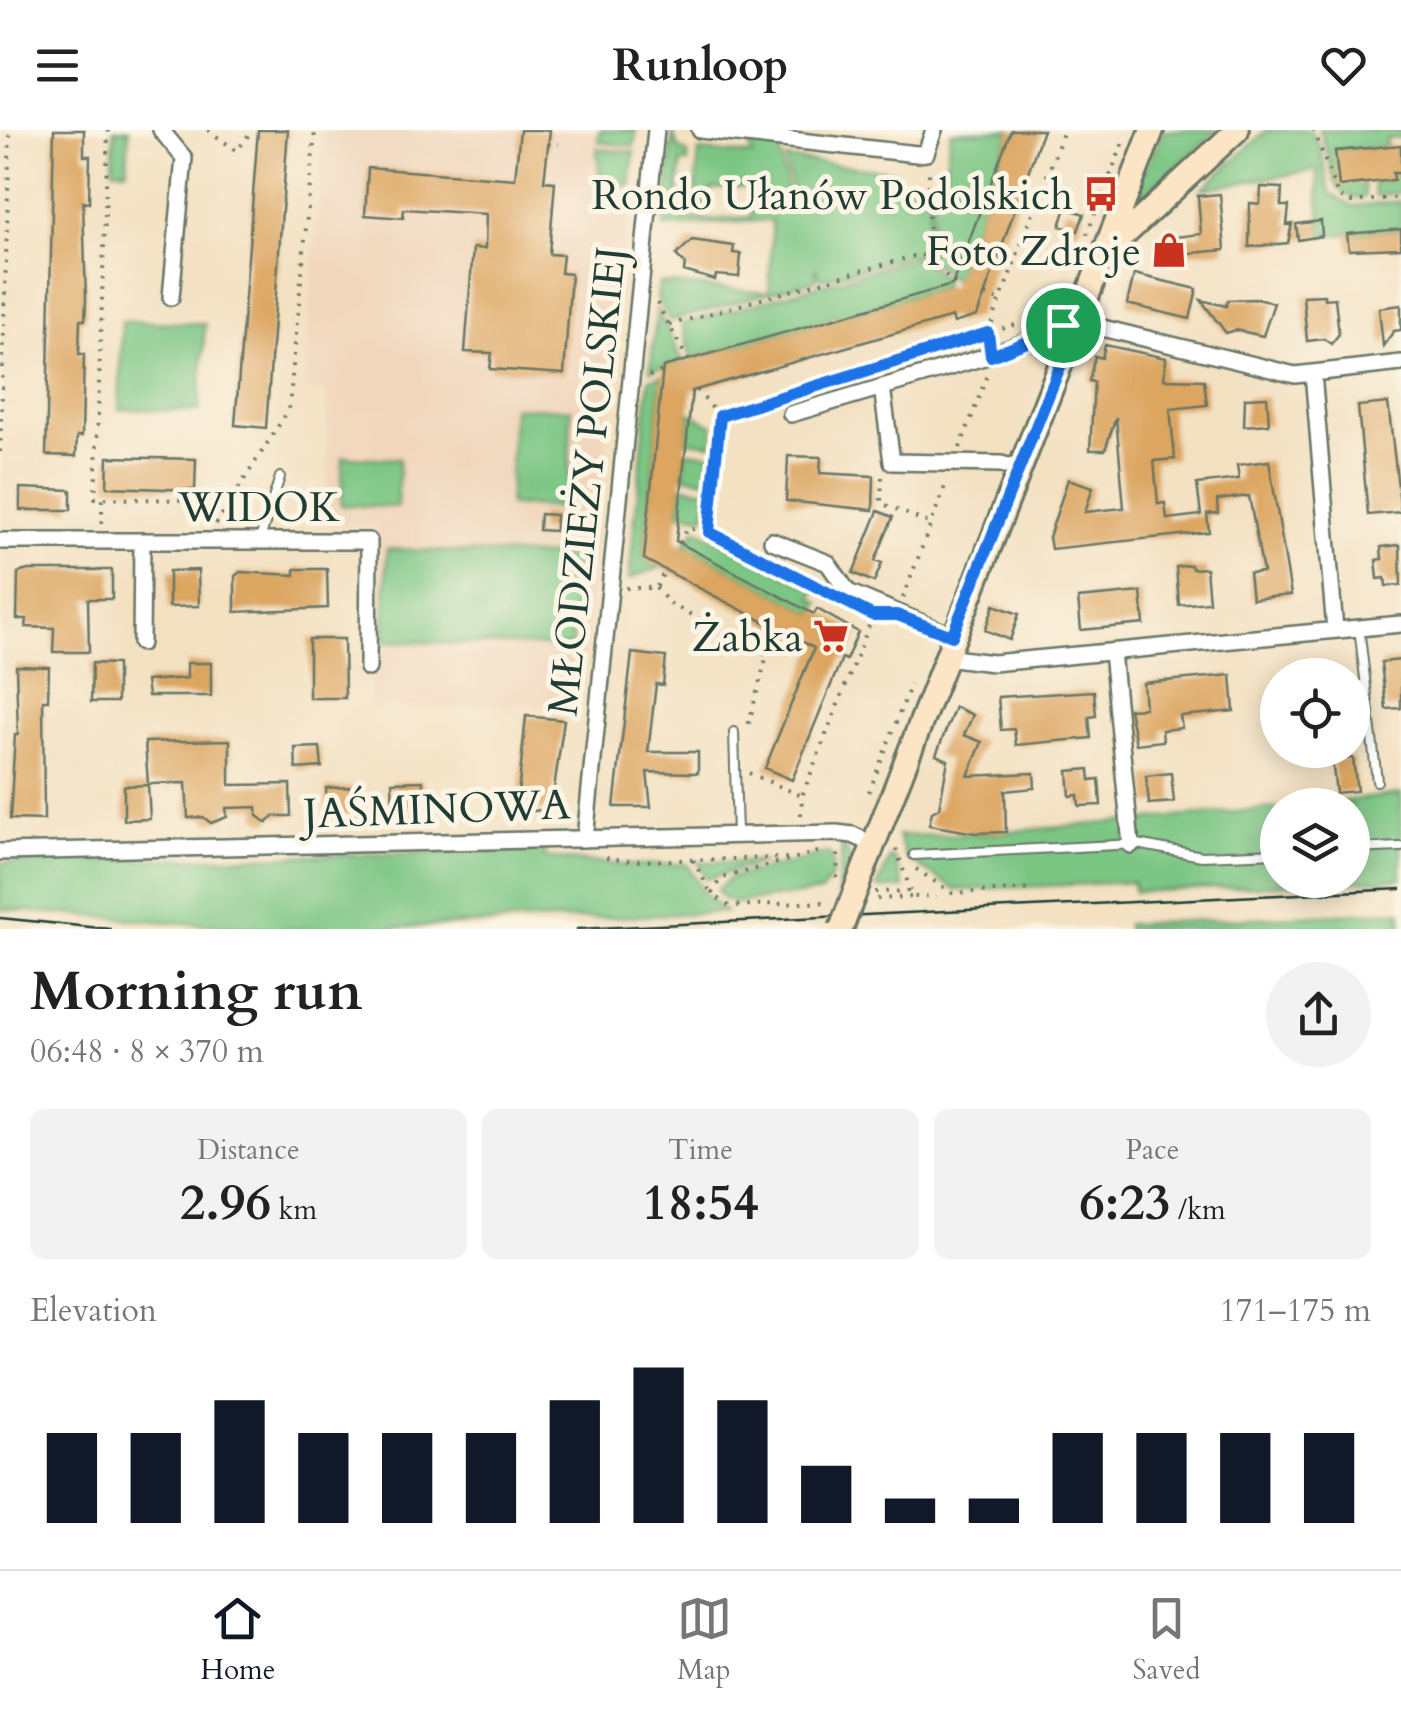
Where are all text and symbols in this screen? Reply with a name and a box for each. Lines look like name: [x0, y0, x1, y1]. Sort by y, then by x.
text: Runloop: [612, 35, 789, 96]
icon: menu: [30, 38, 85, 93]
icon: heart: [1316, 38, 1371, 93]
place label: Rondo Ułanów Podolskich: [592, 167, 1073, 224]
bus stop icon: Rondo Ułanów Podolskich: [1082, 175, 1120, 213]
place label: Foto Zdroje: [926, 223, 1141, 280]
shop icon: Foto Zdroje: [1150, 231, 1188, 269]
street label: MŁODZIEŻY POLSKIEJ: [535, 244, 640, 719]
pin: [1021, 283, 1106, 368]
icon: arrive: [1036, 298, 1091, 353]
street label: WIDOK: [177, 479, 341, 536]
place label: Żabka: [692, 609, 803, 666]
supermarket icon: Żabka: [812, 617, 850, 655]
map controls: [1260, 658, 1370, 898]
button: locate: [1260, 658, 1370, 768]
street label: JAŚMINOWA: [296, 776, 572, 843]
button: layers: [1260, 788, 1370, 898]
text: Morning run: [30, 955, 363, 1029]
button: share: [1266, 962, 1371, 1067]
text: 06:48 · 8 × 370 m: [30, 1030, 264, 1074]
text: Distance: [197, 1131, 300, 1169]
text: Time: [668, 1131, 733, 1169]
text: Pace: [1125, 1131, 1180, 1169]
text: 2.96: [180, 1169, 271, 1237]
text: 18:54: [642, 1169, 759, 1237]
text: 6:23: [1079, 1169, 1171, 1237]
text: km: [271, 1191, 317, 1229]
text: /km: [1171, 1191, 1226, 1229]
text: Elevation: [30, 1289, 157, 1333]
text: 171–175 m: [1219, 1289, 1371, 1333]
tab: Home: [201, 1591, 275, 1689]
tab: Map: [677, 1591, 732, 1689]
tab: Saved: [1133, 1591, 1200, 1689]

